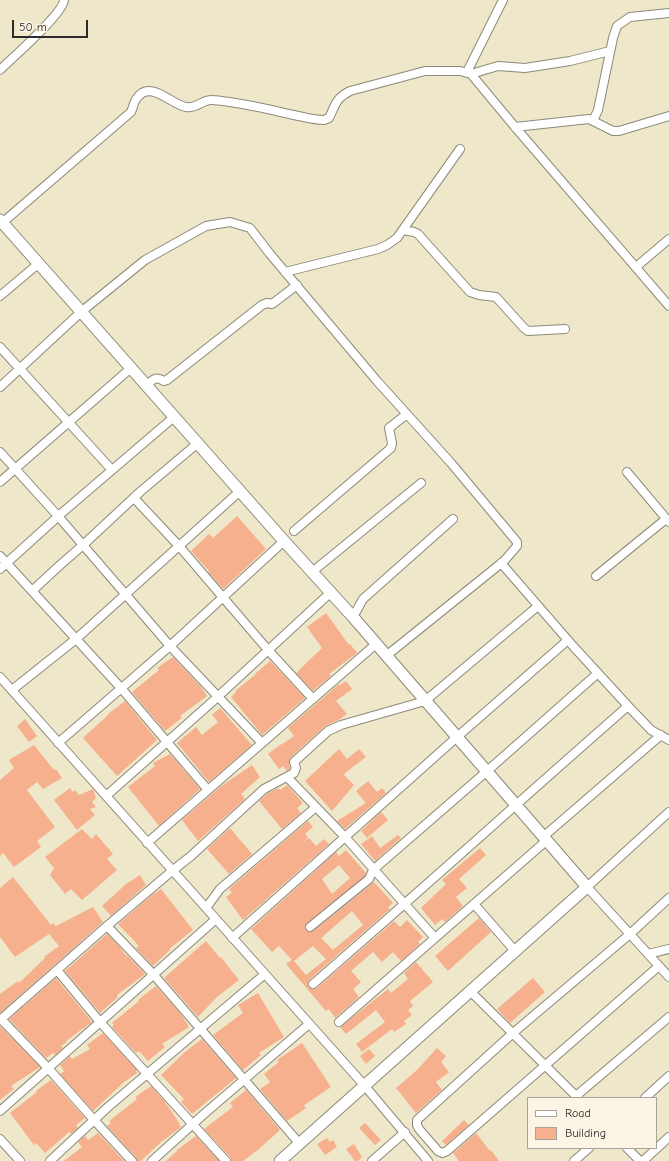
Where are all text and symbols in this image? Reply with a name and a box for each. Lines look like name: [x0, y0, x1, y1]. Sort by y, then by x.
scale bar: [14, 12, 90, 38]
text: 50 m: [19, 20, 47, 34]
legend: [527, 1097, 657, 1149]
text: Road: [565, 1106, 591, 1120]
text: Building: [565, 1126, 606, 1140]

